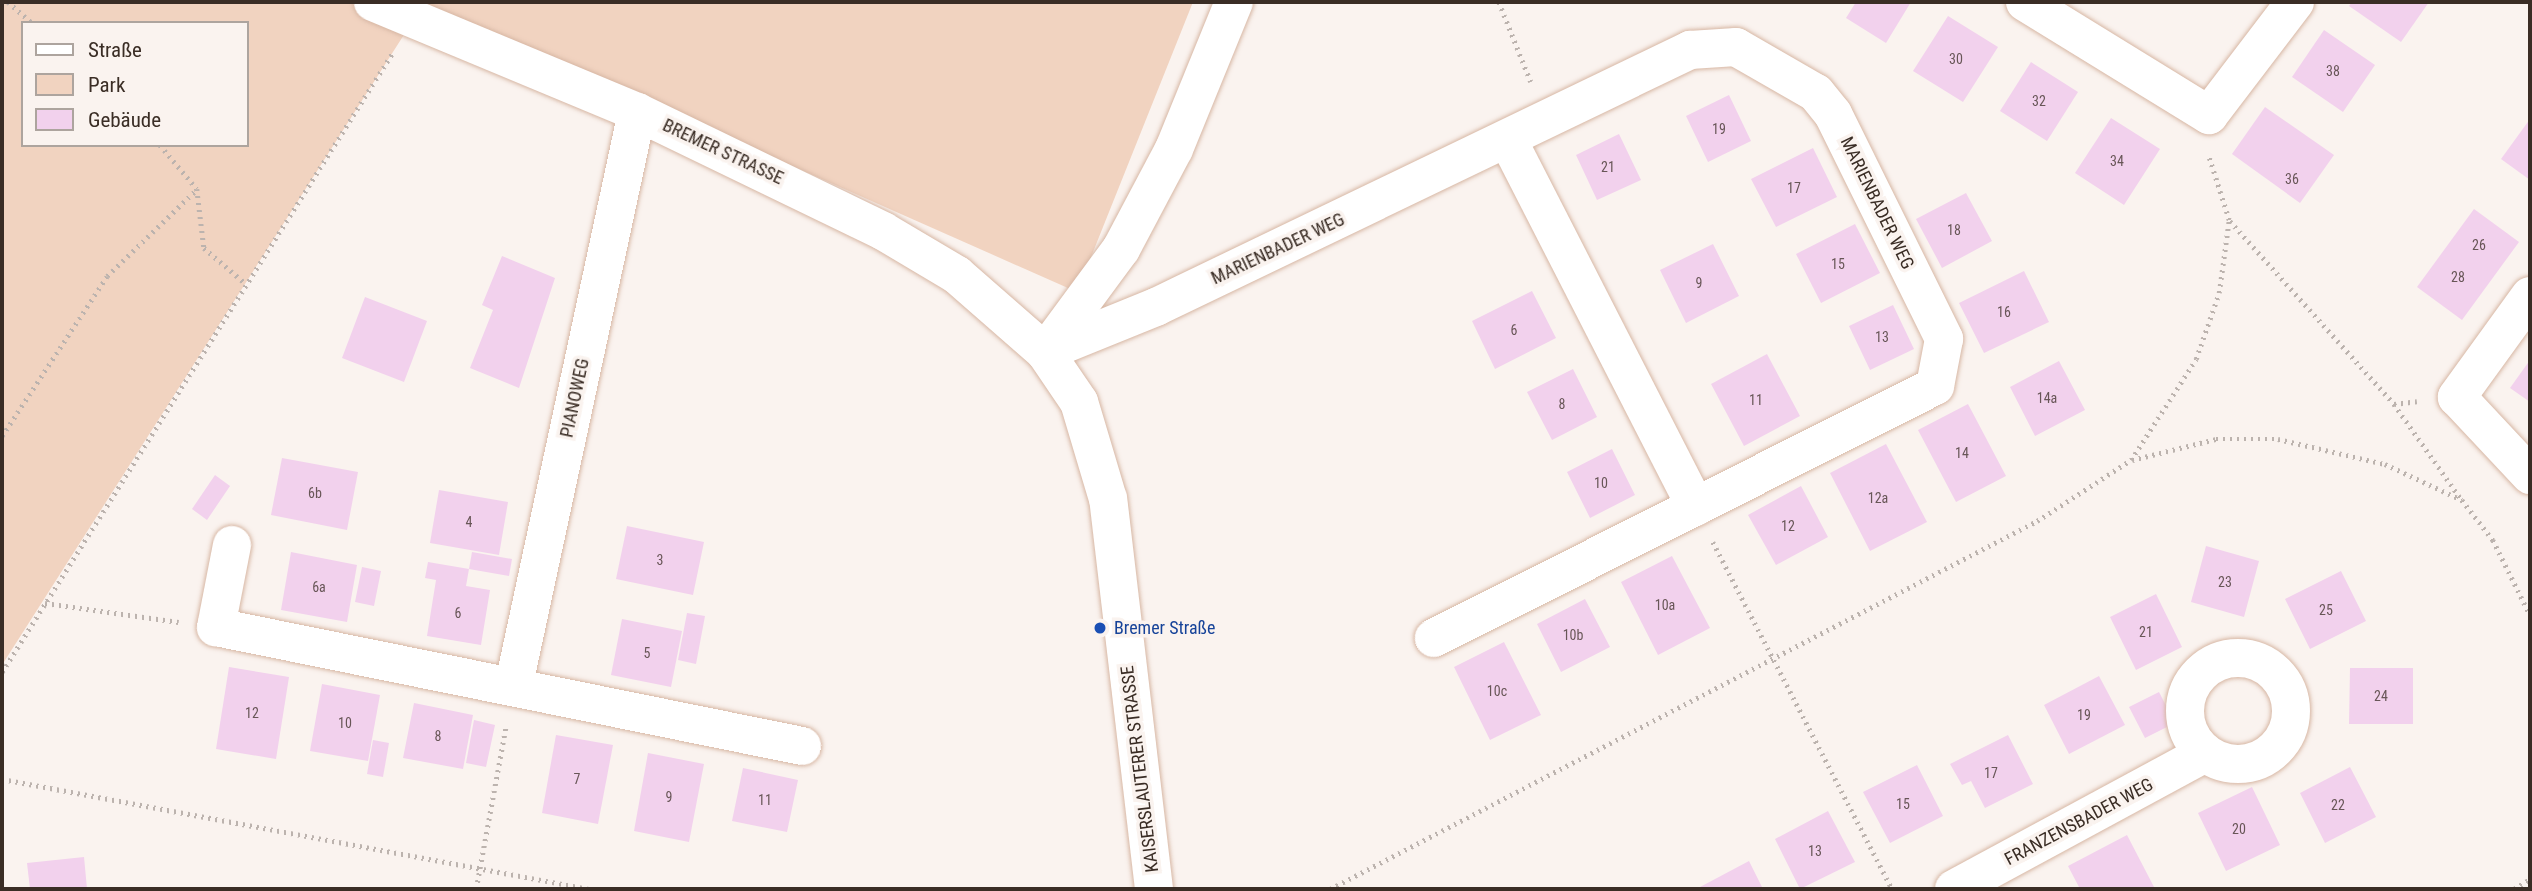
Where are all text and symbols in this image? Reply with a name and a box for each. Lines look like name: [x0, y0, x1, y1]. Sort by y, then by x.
legend: [21, 21, 248, 147]
text: Straße: [88, 38, 142, 62]
house number: 30: [1949, 51, 1963, 67]
house number: 38: [2326, 63, 2340, 79]
text: Park: [88, 73, 125, 97]
house number: 32: [2032, 93, 2046, 109]
text: Gebäude: [88, 108, 161, 132]
street label: BREMER STRASSE: [659, 115, 787, 189]
house number: 19: [1712, 121, 1726, 137]
street label: MARIENBADER WEG: [1836, 133, 1918, 273]
house number: 34: [2110, 153, 2124, 169]
house number: 21: [1601, 159, 1615, 175]
house number: 36: [2285, 171, 2299, 187]
house number: 17: [1787, 180, 1801, 196]
street label: MARIENBADER WEG: [1208, 209, 1348, 289]
house number: 18: [1947, 222, 1961, 238]
house number: 26: [2472, 237, 2486, 253]
house number: 15: [1831, 256, 1845, 272]
house number: 28: [2451, 269, 2465, 285]
house number: 9: [1696, 275, 1702, 291]
house number: 16: [1997, 304, 2011, 320]
house number: 6: [1511, 322, 1517, 338]
house number: 13: [1875, 329, 1889, 345]
street label: PIANOWEG: [556, 356, 594, 440]
house number: 14a: [2037, 390, 2057, 406]
house number: 11: [1749, 392, 1763, 408]
house number: 8: [1559, 396, 1565, 412]
house number: 14: [1955, 445, 1969, 461]
house number: 10: [1594, 475, 1608, 491]
house number: 6b: [308, 485, 322, 501]
house number: 12a: [1868, 490, 1888, 506]
house number: 4: [466, 514, 472, 530]
house number: 12: [1781, 518, 1795, 534]
house number: 3: [657, 552, 663, 568]
house number: 23: [2218, 574, 2232, 590]
house number: 6a: [312, 579, 326, 595]
house number: 10a: [1655, 597, 1675, 613]
house number: 25: [2319, 602, 2333, 618]
house number: 6: [455, 605, 461, 621]
place label: Bremer Straße: [1114, 617, 1215, 639]
marker: Bremer Straße: [1092, 620, 1108, 636]
house number: 21: [2139, 624, 2153, 640]
house number: 10b: [1563, 627, 1583, 643]
house number: 5: [644, 645, 650, 661]
street label: KAISERSLAUTERER STRASSE: [1117, 665, 1163, 873]
house number: 10c: [1487, 683, 1507, 699]
house number: 24: [2374, 688, 2388, 704]
house number: 12: [245, 705, 259, 721]
house number: 19: [2077, 707, 2091, 723]
house number: 10: [338, 715, 352, 731]
house number: 8: [435, 728, 441, 744]
house number: 17: [1984, 765, 1998, 781]
house number: 7: [574, 771, 580, 787]
street label: FRANZENSBADER WEG: [2001, 774, 2157, 870]
house number: 9: [666, 789, 672, 805]
house number: 11: [758, 792, 772, 808]
house number: 15: [1896, 796, 1910, 812]
house number: 22: [2331, 797, 2345, 813]
house number: 20: [2232, 821, 2246, 837]
house number: 13: [1808, 843, 1822, 859]

